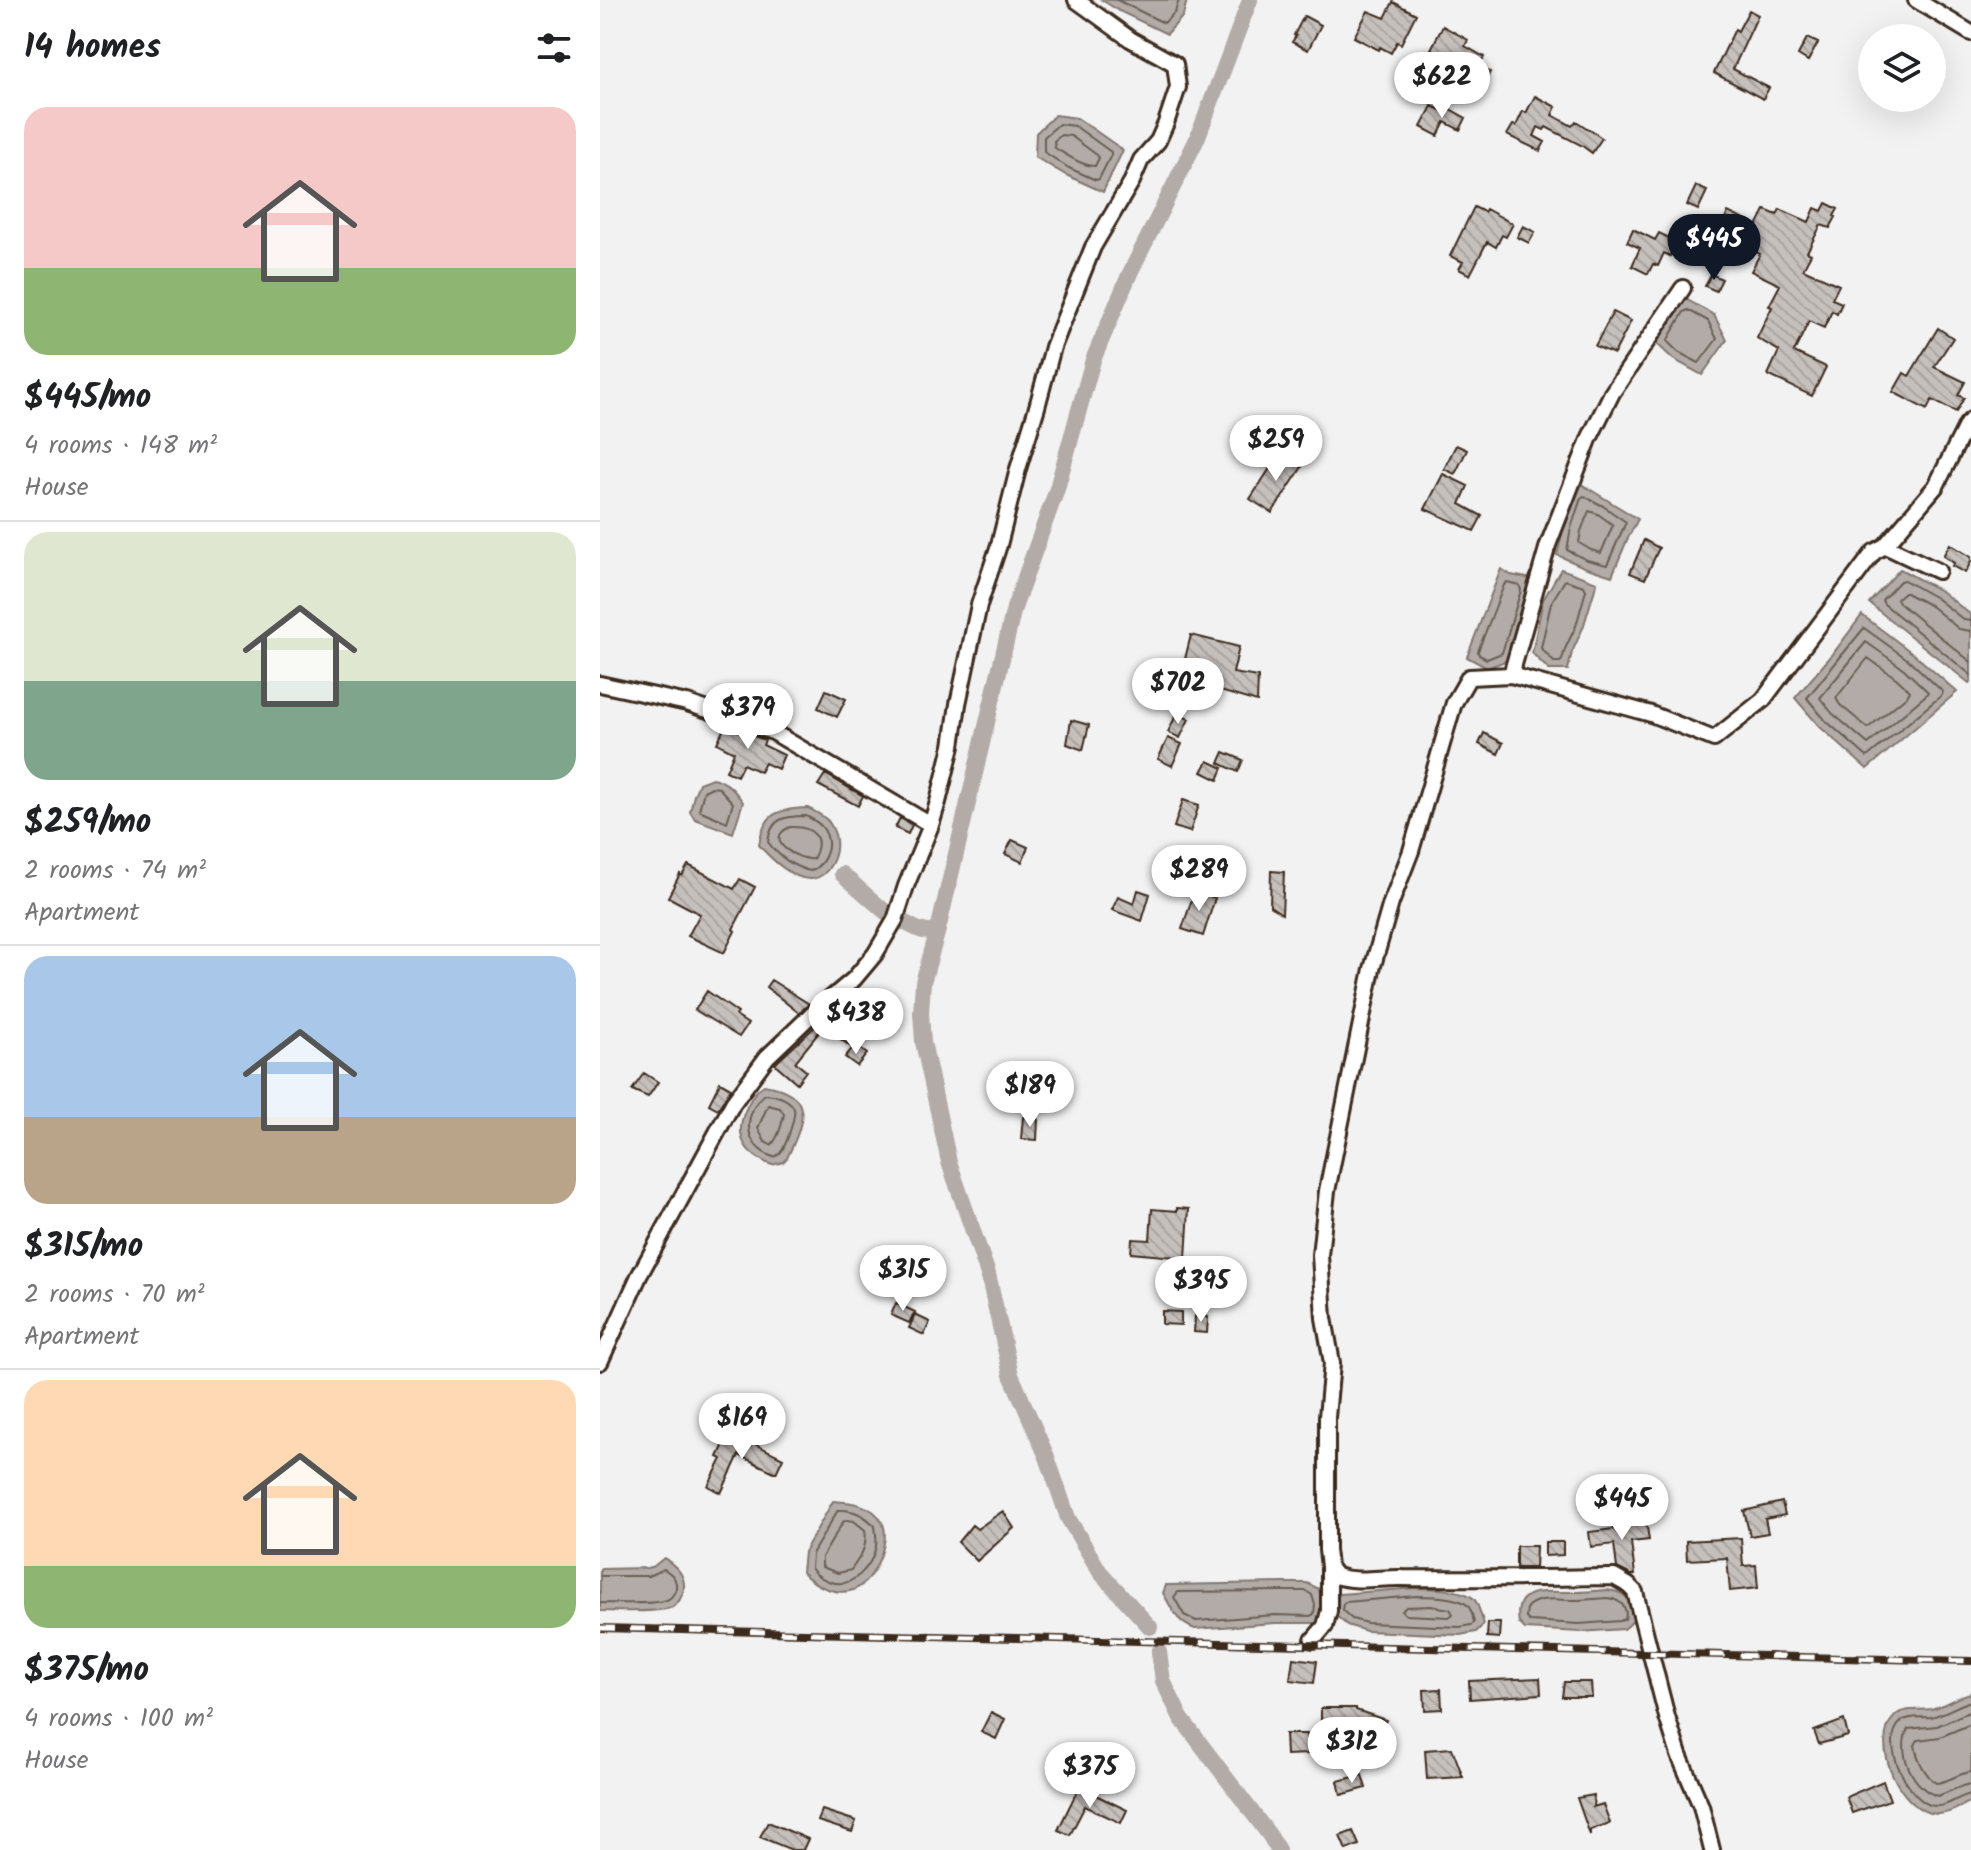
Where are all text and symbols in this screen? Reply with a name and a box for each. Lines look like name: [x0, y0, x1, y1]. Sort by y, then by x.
text: 14 homes: [24, 21, 161, 75]
map controls: [1858, 24, 1946, 112]
button: layers: [1858, 24, 1946, 112]
icon: filters: [532, 26, 576, 70]
pin: $622: [1395, 52, 1489, 120]
text: $622: [1412, 57, 1472, 99]
icon: home: [228, 159, 372, 303]
pin: $445: [1667, 214, 1761, 282]
text: $445: [1686, 219, 1742, 261]
text: $445/mo: [24, 371, 151, 425]
pin: $259: [1229, 415, 1323, 483]
text: $259: [1248, 420, 1304, 462]
text: 4 rooms · 148 m²: [24, 425, 217, 467]
text: House: [24, 467, 88, 509]
icon: home: [228, 584, 372, 728]
pin: $702: [1131, 658, 1225, 726]
text: $702: [1150, 663, 1206, 705]
pin: $379: [701, 683, 795, 751]
text: $379: [720, 688, 776, 730]
text: $259/mo: [24, 796, 151, 850]
pin: $289: [1152, 845, 1246, 913]
text: 2 rooms · 74 m²: [24, 850, 206, 892]
text: $289: [1169, 850, 1229, 892]
text: Apartment: [24, 892, 139, 934]
pin: $438: [809, 988, 903, 1056]
text: $438: [826, 993, 886, 1035]
icon: home: [228, 1008, 372, 1152]
pin: $189: [983, 1061, 1077, 1129]
text: $189: [1004, 1066, 1056, 1108]
text: $315/mo: [24, 1220, 143, 1274]
pin: $315: [856, 1245, 950, 1313]
text: $315: [878, 1250, 928, 1292]
pin: $395: [1154, 1256, 1248, 1324]
text: $395: [1173, 1261, 1229, 1303]
text: 2 rooms · 70 m²: [24, 1274, 205, 1316]
text: Apartment: [24, 1316, 139, 1358]
pin: $169: [695, 1393, 789, 1461]
text: $169: [717, 1398, 767, 1440]
icon: home: [228, 1432, 372, 1576]
pin: $445: [1575, 1474, 1669, 1542]
text: $445: [1594, 1479, 1650, 1521]
text: $375/mo: [24, 1644, 149, 1698]
text: 4 rooms · 100 m²: [24, 1698, 213, 1740]
pin: $312: [1305, 1717, 1399, 1785]
text: $312: [1326, 1722, 1378, 1764]
text: House: [24, 1740, 88, 1782]
pin: $375: [1043, 1742, 1137, 1810]
text: $375: [1062, 1747, 1118, 1789]

